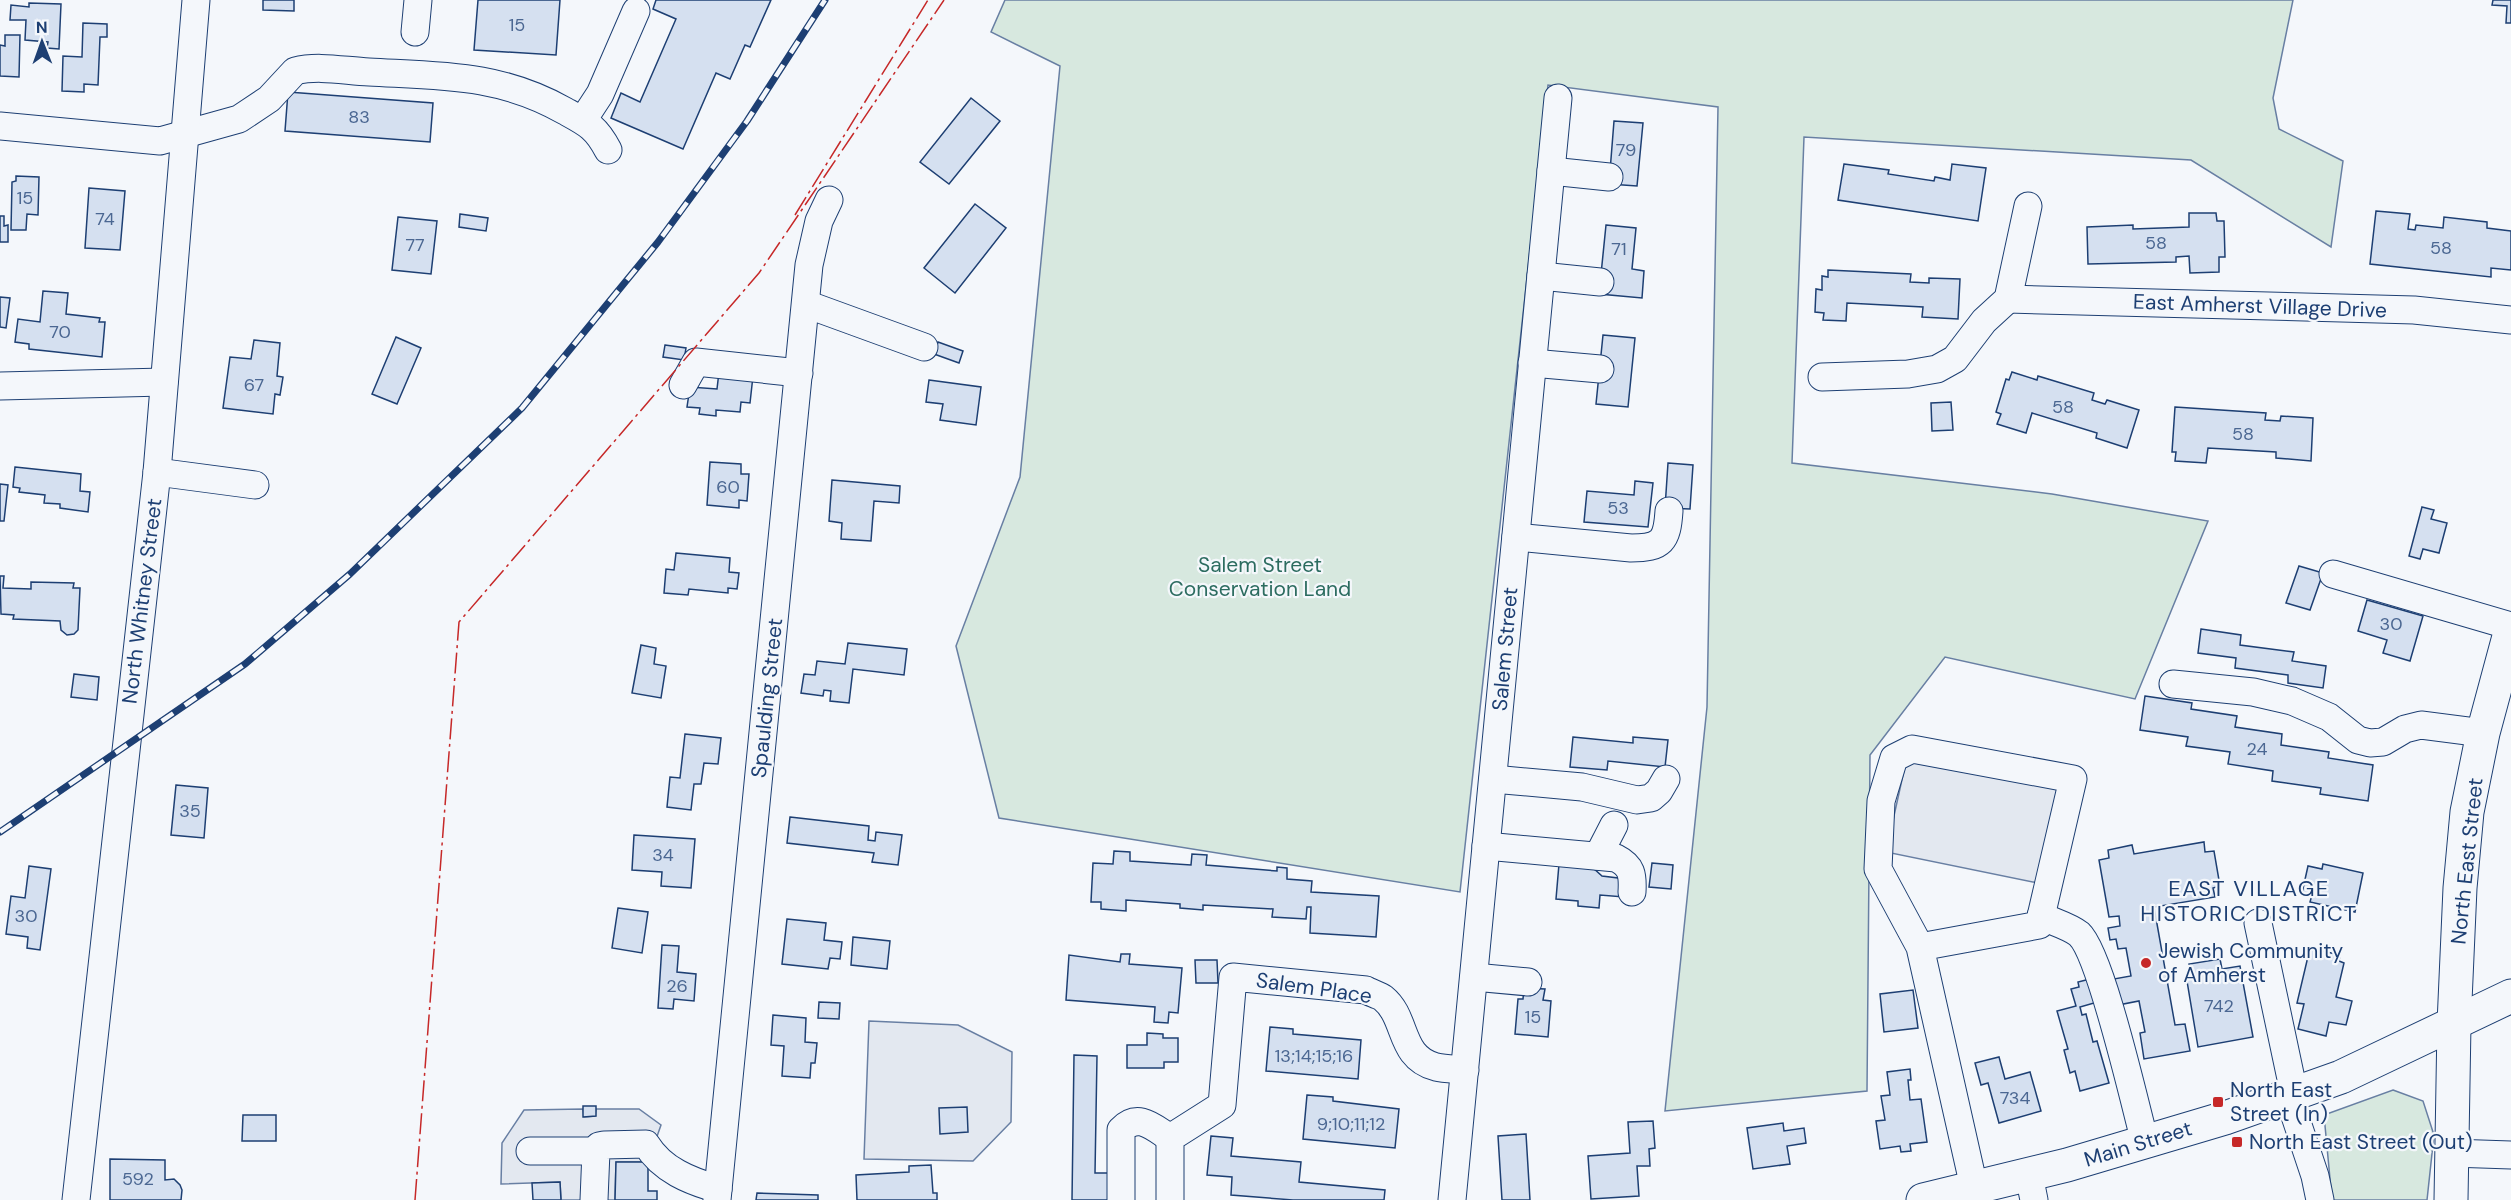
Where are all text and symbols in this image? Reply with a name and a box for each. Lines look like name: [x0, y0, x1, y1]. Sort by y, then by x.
north arrow: [12, 12, 72, 72]
house number: 15: [509, 13, 525, 37]
text: N: [36, 17, 48, 38]
house number: 83: [348, 105, 370, 129]
house number: 79: [1616, 138, 1636, 162]
house number: 15: [17, 186, 33, 210]
house number: 74: [95, 207, 115, 231]
house number: 58: [2145, 231, 2167, 255]
house number: 77: [405, 233, 425, 257]
house number: 58: [2430, 236, 2452, 260]
house number: 71: [1611, 237, 1627, 261]
street label: East Amherst Village Drive: [2133, 288, 2387, 324]
house number: 70: [49, 320, 71, 344]
house number: 67: [244, 373, 264, 397]
house number: 58: [2052, 395, 2074, 419]
house number: 58: [2232, 422, 2254, 446]
house number: 60: [716, 475, 740, 499]
house number: 53: [1607, 496, 1629, 520]
street label: North Whitney Street: [116, 497, 168, 705]
park label: Salem Street Conservation Land: [1169, 551, 1351, 603]
street label: Salem Street: [1486, 586, 1524, 712]
house number: 30: [2380, 612, 2402, 636]
street label: Spaulding Street: [745, 617, 789, 779]
house number: 24: [2247, 737, 2268, 761]
street label: North East Street: [2444, 776, 2490, 946]
house number: 35: [179, 799, 201, 823]
house number: 34: [652, 843, 674, 867]
district label: EAST VILLAGE HISTORIC DISTRICT: [2140, 874, 2358, 928]
house number: 30: [15, 904, 37, 928]
place label: Jewish Community of Amherst: [2158, 937, 2344, 989]
marker: Jewish Community of Amherst: [2139, 956, 2153, 970]
street label: Salem Place: [1254, 966, 1374, 1010]
house number: 26: [666, 974, 688, 998]
house number: 742: [2204, 994, 2234, 1018]
house number: 15: [1525, 1005, 1541, 1029]
house number: 13;14;15;16: [1275, 1044, 1353, 1068]
place label: North East Street (In): [2230, 1076, 2332, 1128]
house number: 734: [2000, 1086, 2030, 1110]
marker: North East Street (In): [2211, 1095, 2225, 1109]
house number: 9;10;11;12: [1317, 1112, 1385, 1136]
street label: Main Street: [2081, 1114, 2195, 1174]
place label: North East Street (Out): [2249, 1128, 2473, 1156]
marker: North East Street (Out): [2230, 1135, 2244, 1149]
house number: 592: [122, 1167, 154, 1191]

